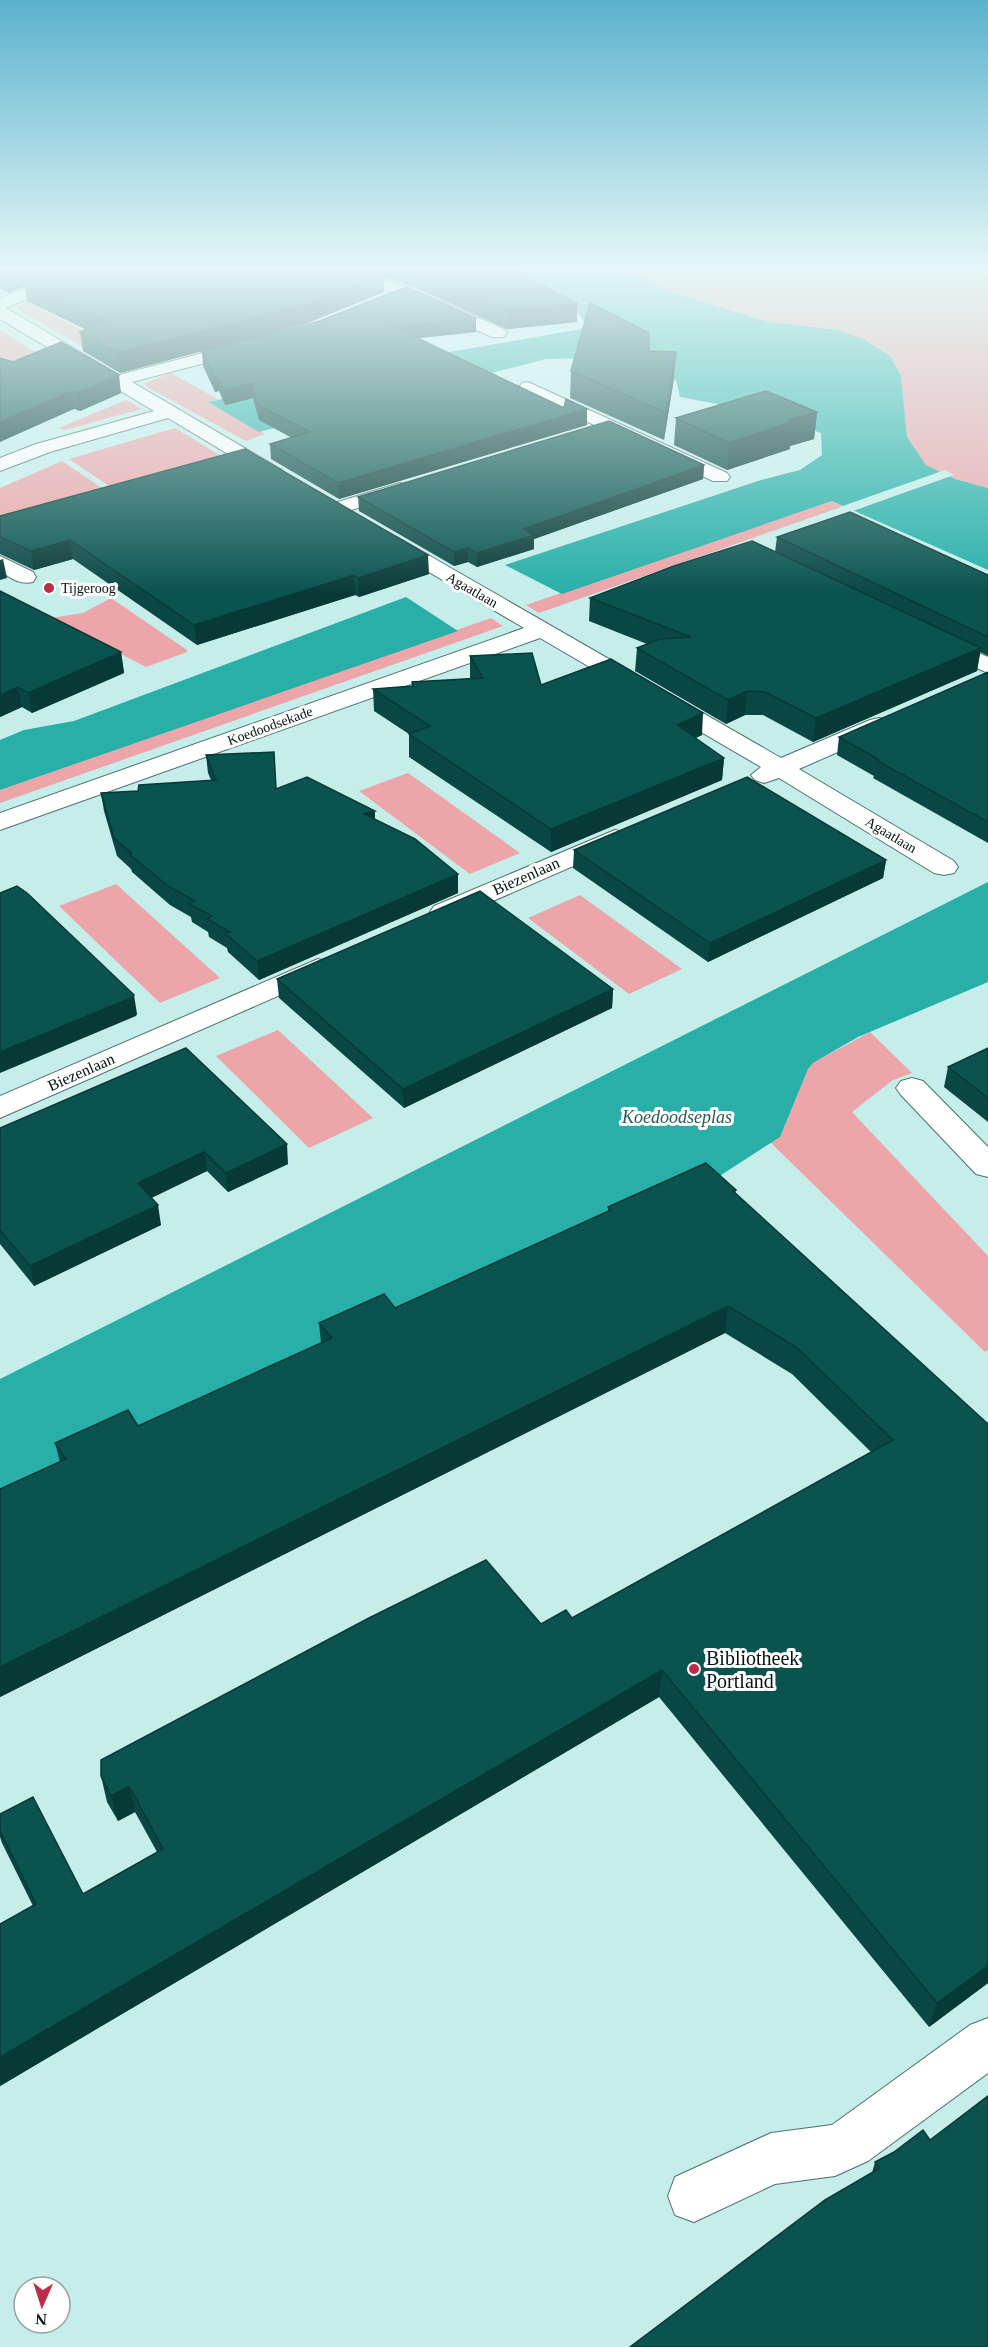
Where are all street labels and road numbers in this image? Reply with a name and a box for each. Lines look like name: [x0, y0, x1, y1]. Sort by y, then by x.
street label: Agaatlaan: [444, 569, 500, 611]
street label: Koedoodsekade: [225, 704, 315, 748]
street label: Agaatlaan: [863, 814, 919, 856]
street label: Biezenlaan: [490, 854, 562, 898]
street label: Biezenlaan: [45, 1050, 117, 1094]

